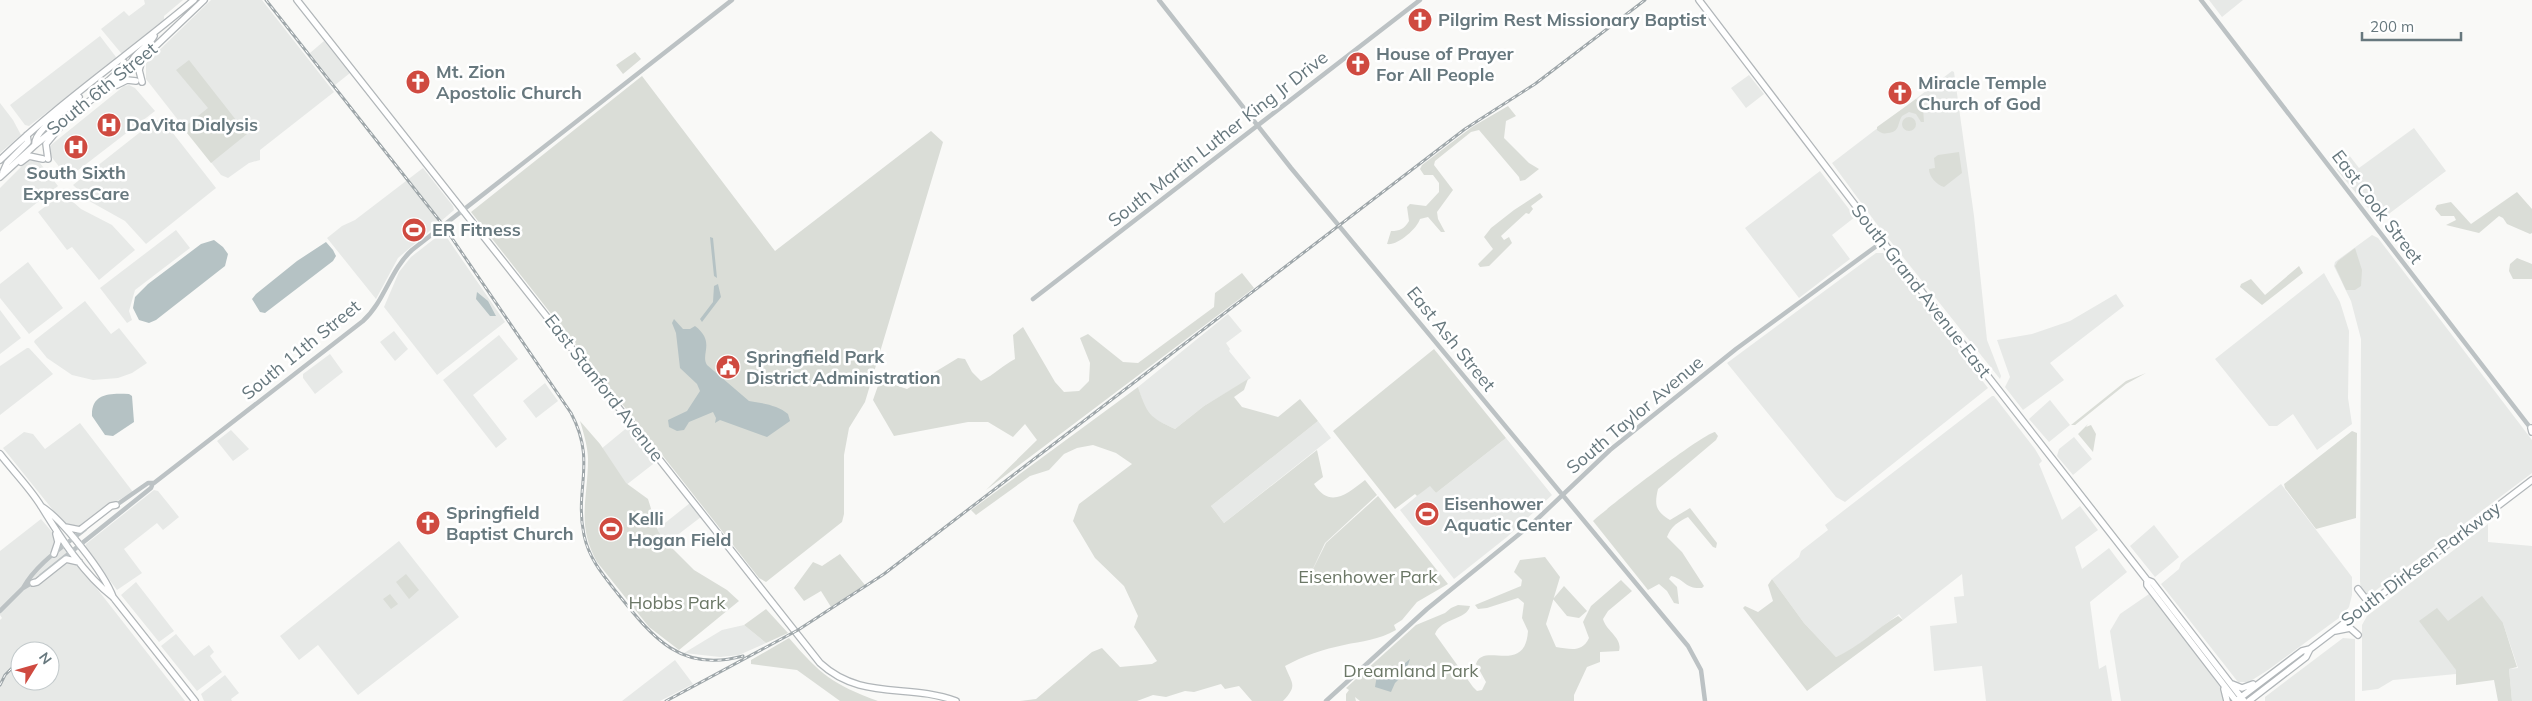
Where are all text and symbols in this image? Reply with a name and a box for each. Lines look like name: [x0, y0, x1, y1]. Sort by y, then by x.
church icon: Pilgrim Rest Missionary Baptist: [1407, 7, 1433, 33]
place label: Pilgrim Rest Missionary Baptist: [1438, 8, 1707, 31]
scale bar: [2362, 10, 2461, 42]
text: 200 m: [2370, 17, 2414, 36]
street label: South 6th Street: [42, 37, 162, 140]
place label: House of Prayer For All People: [1376, 42, 1515, 86]
street label: South Martin Luther King Jr Drive: [1103, 46, 1332, 232]
church icon: House of Prayer For All People: [1345, 51, 1371, 77]
place label: Mt. Zion Apostolic Church: [436, 60, 582, 104]
church icon: Mt. Zion Apostolic Church: [405, 69, 431, 95]
place label: Miracle Temple Church of God: [1918, 71, 2047, 115]
church icon: Miracle Temple Church of God: [1887, 80, 1913, 106]
hospital icon: DaVita Dialysis: [96, 112, 122, 138]
place label: DaVita Dialysis: [126, 113, 258, 136]
hospital icon: South Sixth ExpressCare: [63, 134, 89, 160]
street label: East Cook Street: [2327, 145, 2428, 268]
place label: South Sixth ExpressCare: [23, 161, 129, 205]
street label: South Grand Avenue East: [1847, 199, 1996, 382]
sports icon: ER Fitness: [401, 217, 427, 243]
place label: ER Fitness: [432, 218, 521, 241]
street label: East Ash Street: [1402, 282, 1501, 396]
street label: South 11th Street: [237, 295, 365, 405]
street label: East Stanford Avenue: [540, 309, 669, 466]
place label: Springfield Park District Administration: [746, 345, 941, 389]
street label: South Taylor Avenue: [1562, 351, 1708, 479]
public building icon: Springfield Park District Administration: [715, 354, 741, 380]
place label: Eisenhower Aquatic Center: [1444, 492, 1573, 536]
street label: South Dirksen Parkway: [2336, 496, 2505, 631]
place label: Springfield Baptist Church: [446, 501, 574, 545]
sports icon: Eisenhower Aquatic Center: [1414, 501, 1440, 527]
place label: Kelli Hogan Field: [628, 507, 731, 551]
church icon: Springfield Baptist Church: [415, 510, 441, 536]
sports icon: Kelli Hogan Field: [598, 516, 624, 542]
park label: Eisenhower Park: [1298, 565, 1438, 588]
park label: Hobbs Park: [628, 591, 726, 614]
north arrow: [10, 641, 60, 691]
text: N: [35, 649, 56, 668]
park label: Dreamland Park: [1343, 659, 1479, 682]

